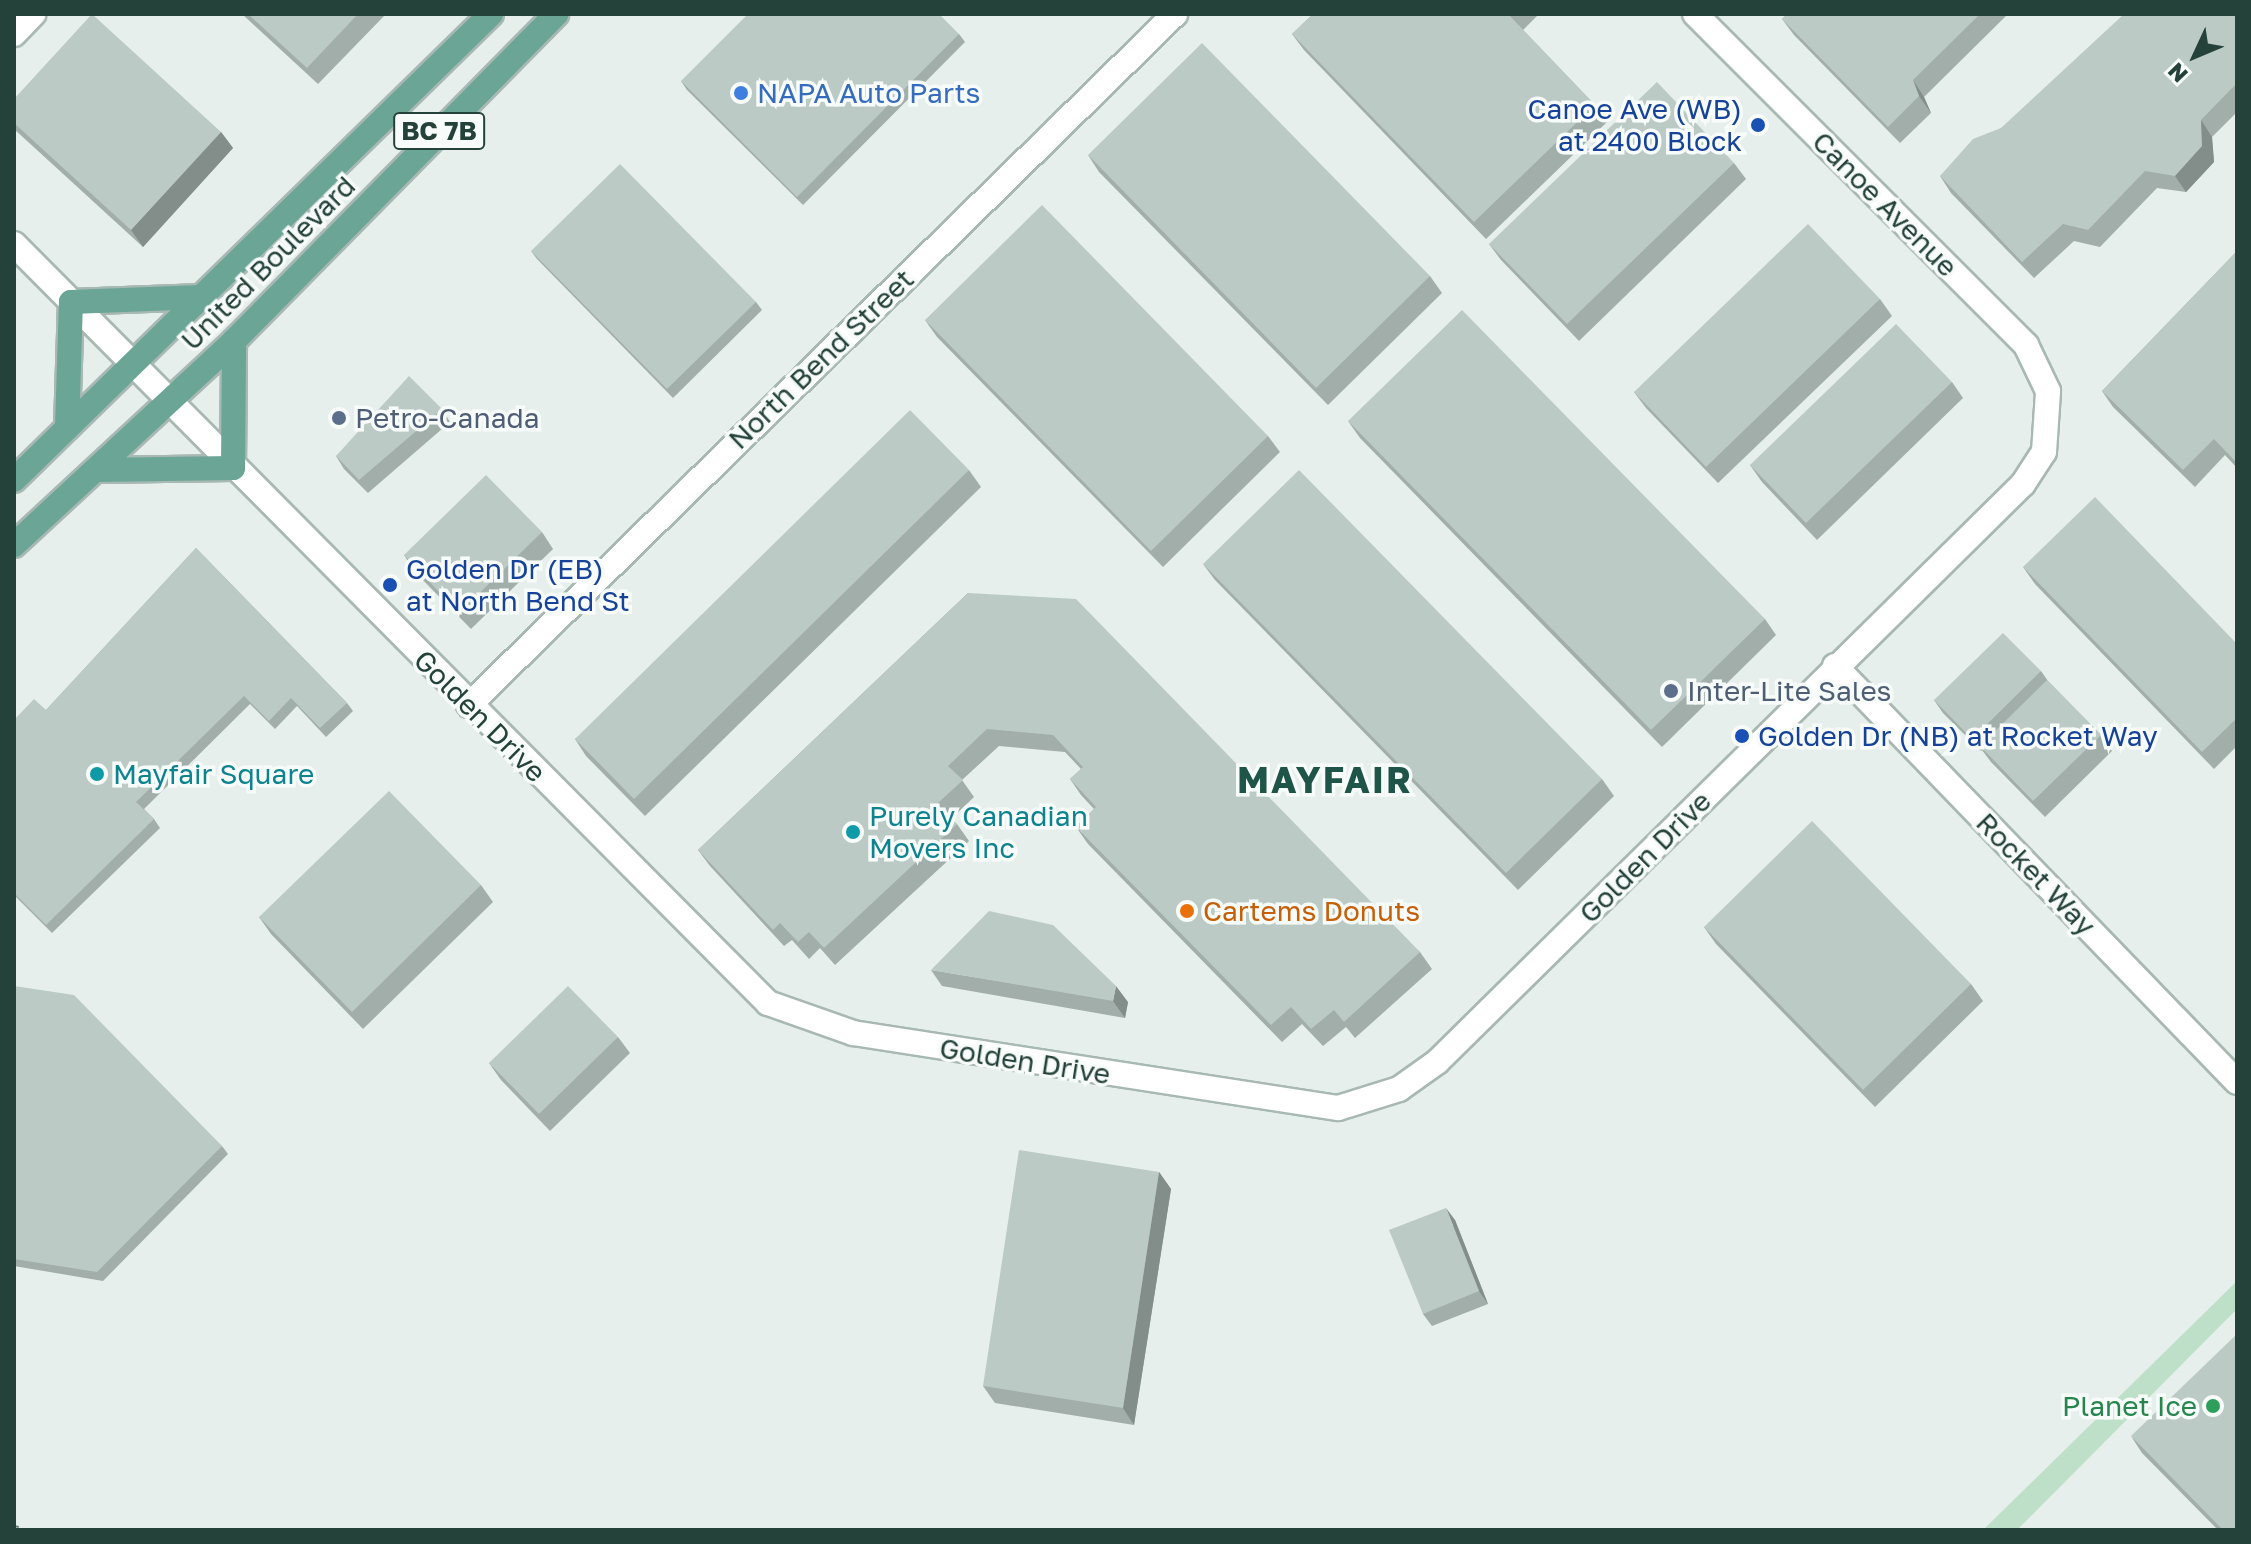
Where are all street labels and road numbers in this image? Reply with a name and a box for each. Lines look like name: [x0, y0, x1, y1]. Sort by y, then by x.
road number: BC 7B: [393, 109, 485, 153]
street label: Canoe Avenue: [1806, 125, 1964, 283]
street label: United Boulevard: [174, 169, 362, 357]
street label: North Bend Street: [721, 262, 921, 456]
street label: Golden Drive: [407, 643, 553, 789]
street label: Golden Drive: [1572, 784, 1718, 930]
street label: Rocket Way: [1969, 806, 2103, 942]
street label: Golden Drive: [937, 1031, 1113, 1091]

